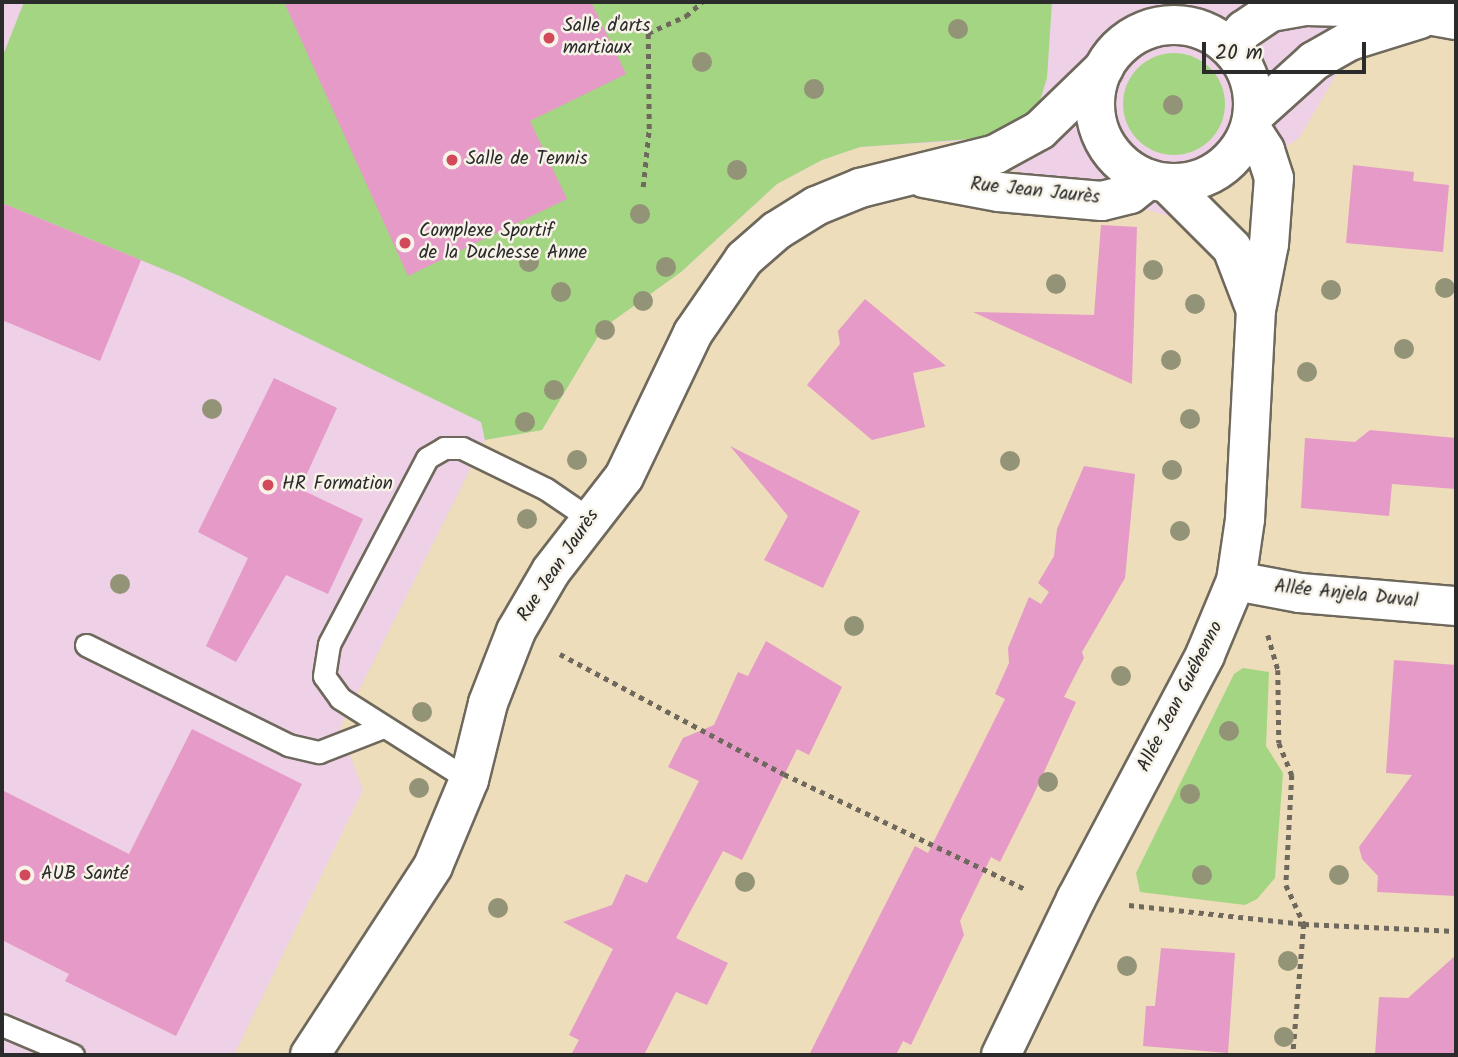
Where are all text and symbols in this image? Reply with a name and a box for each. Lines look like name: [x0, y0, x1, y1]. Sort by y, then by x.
place label: Salle d'arts martiaux: [563, 16, 650, 60]
scale bar: [1206, 28, 1370, 72]
marker: Salle d'arts martiaux: [541, 30, 557, 46]
text: 20 m: [1215, 37, 1263, 70]
place label: Salle de Tennis: [466, 149, 588, 171]
marker: Salle de Tennis: [444, 152, 460, 168]
street label: Rue Jean Jaurès: [969, 174, 1101, 210]
place label: Complexe Sportif de la Duchesse Anne: [419, 221, 587, 265]
marker: Complexe Sportif de la Duchesse Anne: [397, 235, 413, 251]
place label: HR Formation: [282, 474, 393, 496]
marker: HR Formation: [260, 477, 276, 493]
street label: Rue Jean Jaurès: [513, 506, 605, 626]
street label: Allée Anjela Duval: [1273, 576, 1419, 614]
street label: Allée Jean Guéhenno: [1133, 618, 1229, 776]
place label: AUB Santé: [41, 864, 128, 886]
marker: AUB Santé: [15, 865, 35, 885]

